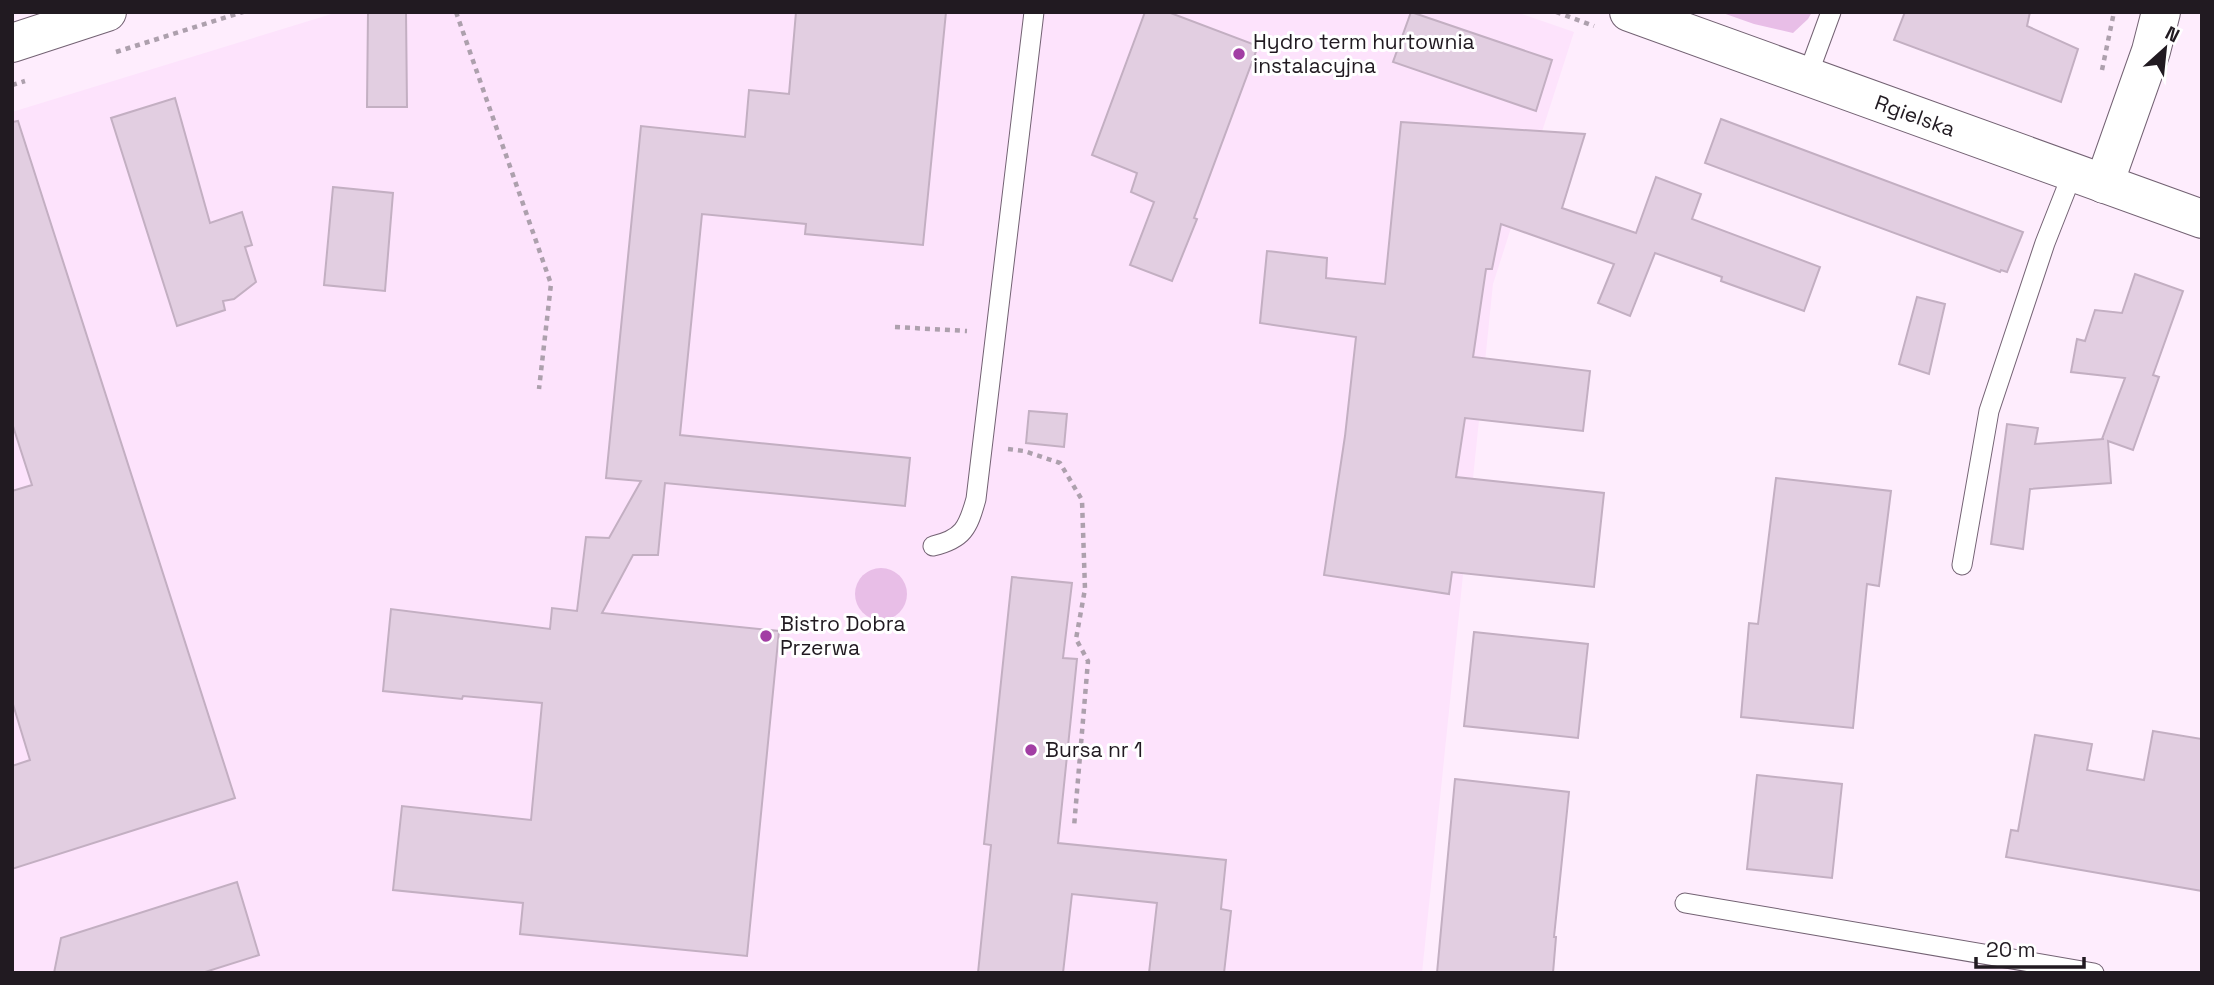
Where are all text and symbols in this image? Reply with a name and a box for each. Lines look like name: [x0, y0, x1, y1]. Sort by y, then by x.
north arrow: [2130, 14, 2200, 84]
text: N: [2161, 20, 2184, 48]
place label: Hydro term hurtownia instalacyjna: [1253, 28, 1475, 79]
marker: Hydro term hurtownia instalacyjna: [1231, 46, 1247, 62]
street label: Rgielska: [1871, 89, 1959, 143]
place label: Bistro Dobra Przerwa: [780, 610, 906, 661]
marker: Bistro Dobra Przerwa: [758, 628, 774, 644]
place label: Bursa nr 1: [1045, 736, 1143, 763]
marker: Bursa nr 1: [1023, 742, 1039, 758]
scale bar: [1976, 926, 2084, 970]
text: 20 m: [1986, 936, 2036, 963]

